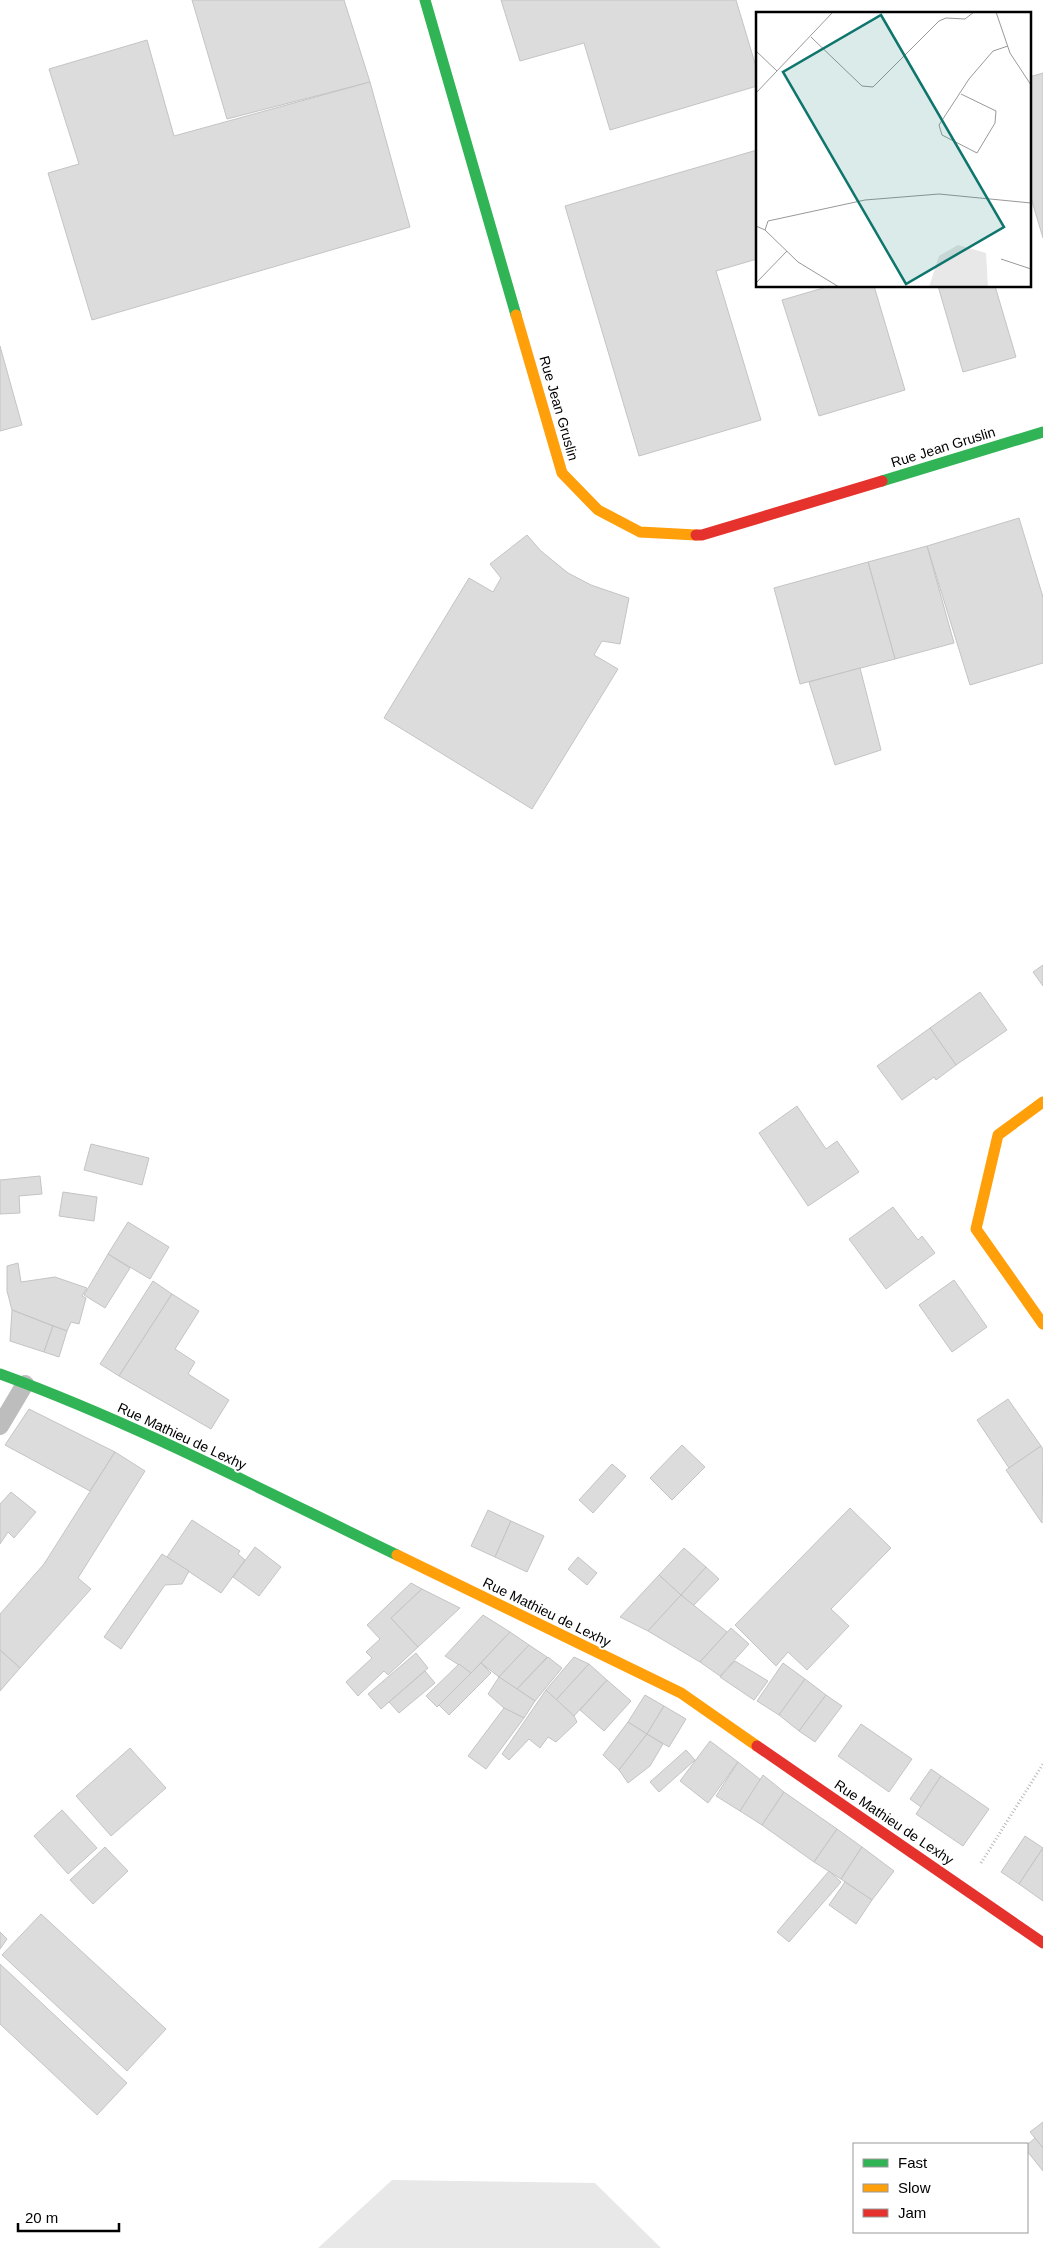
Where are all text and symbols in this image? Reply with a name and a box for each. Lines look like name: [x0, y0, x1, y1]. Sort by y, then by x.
inset map: [756, 12, 1030, 288]
street label: Rue Jean Gruslin: [536, 354, 582, 462]
street label: Rue Jean Gruslin: [889, 424, 997, 470]
street label: Rue Mathieu de Lexhy: [115, 1399, 249, 1473]
street label: Rue Mathieu de Lexhy: [481, 1574, 613, 1650]
street label: Rue Mathieu de Lexhy: [831, 1776, 957, 1868]
legend: [853, 2143, 1028, 2233]
text: Fast: [898, 2154, 928, 2171]
text: Slow: [898, 2179, 931, 2196]
scale bar: [18, 2200, 119, 2232]
text: Jam: [898, 2204, 926, 2221]
text: 20 m: [25, 2209, 58, 2226]

